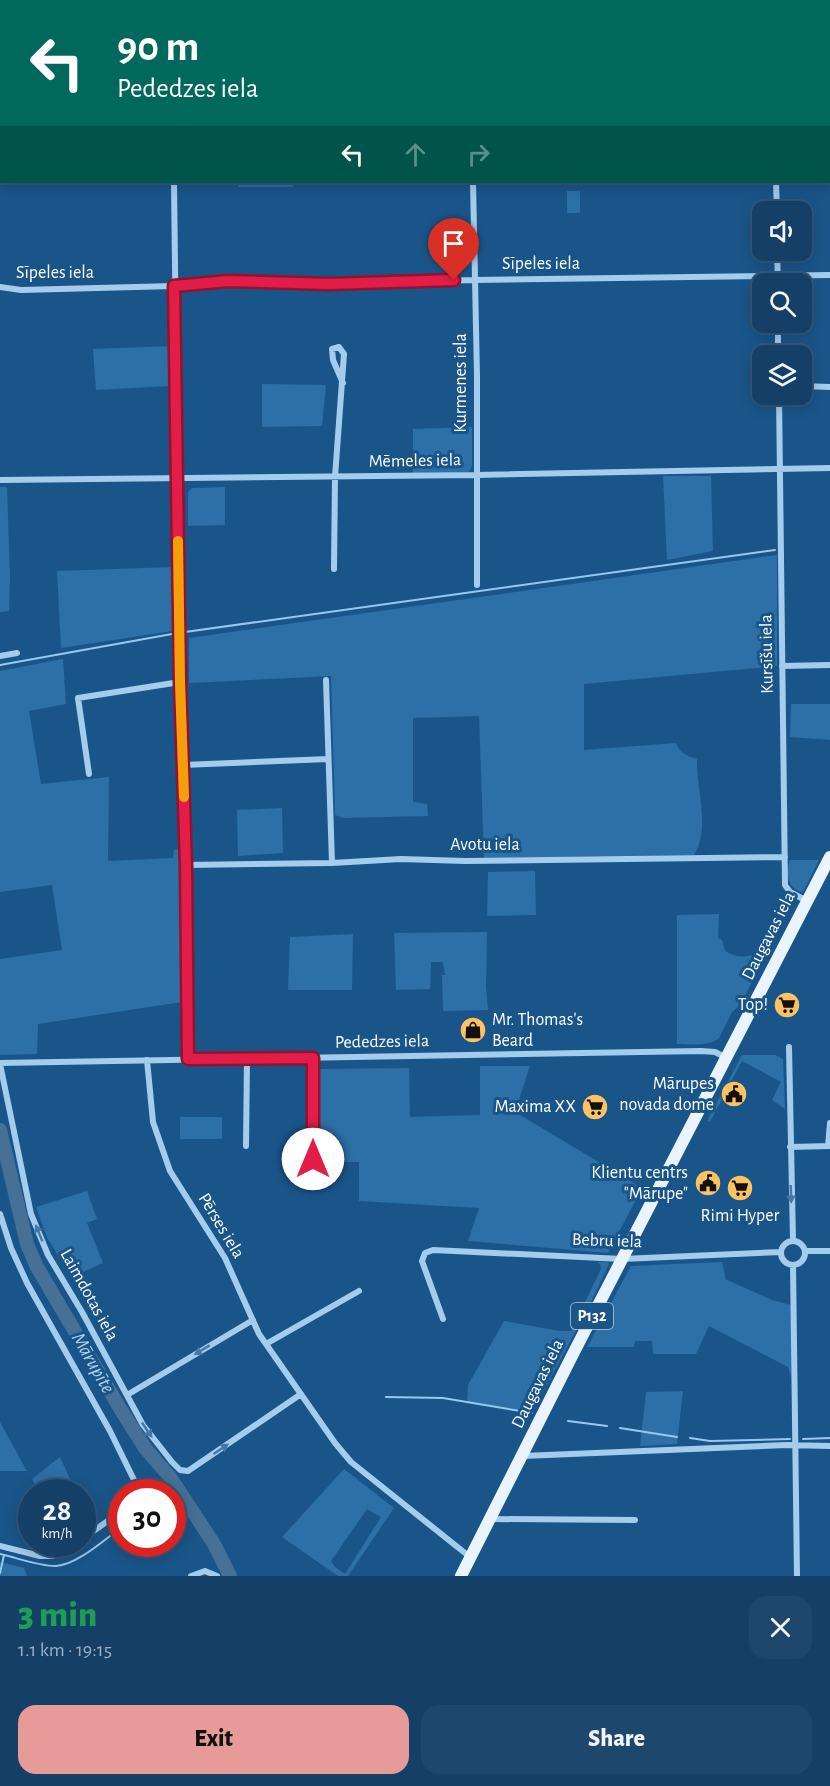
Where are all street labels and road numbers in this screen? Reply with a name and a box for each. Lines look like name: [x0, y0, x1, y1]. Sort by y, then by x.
street label: Sīpeles iela: [502, 255, 580, 273]
street label: Sīpeles iela: [16, 264, 94, 282]
street label: Kurmenes iela: [452, 333, 470, 433]
street label: Mēmeles iela: [369, 451, 461, 471]
street label: Kursīšu iela: [757, 614, 777, 694]
street label: Avotu iela: [450, 836, 520, 854]
street label: Daugavas iela: [739, 889, 799, 983]
street label: Pededzes iela: [335, 1032, 429, 1052]
street label: Pērses iela: [195, 1190, 247, 1262]
street label: Bebru iela: [572, 1231, 642, 1251]
street label: Laimdotas iela: [56, 1246, 122, 1344]
road number: P132: [571, 1303, 613, 1329]
street label: Daugavas iela: [509, 1337, 567, 1431]

